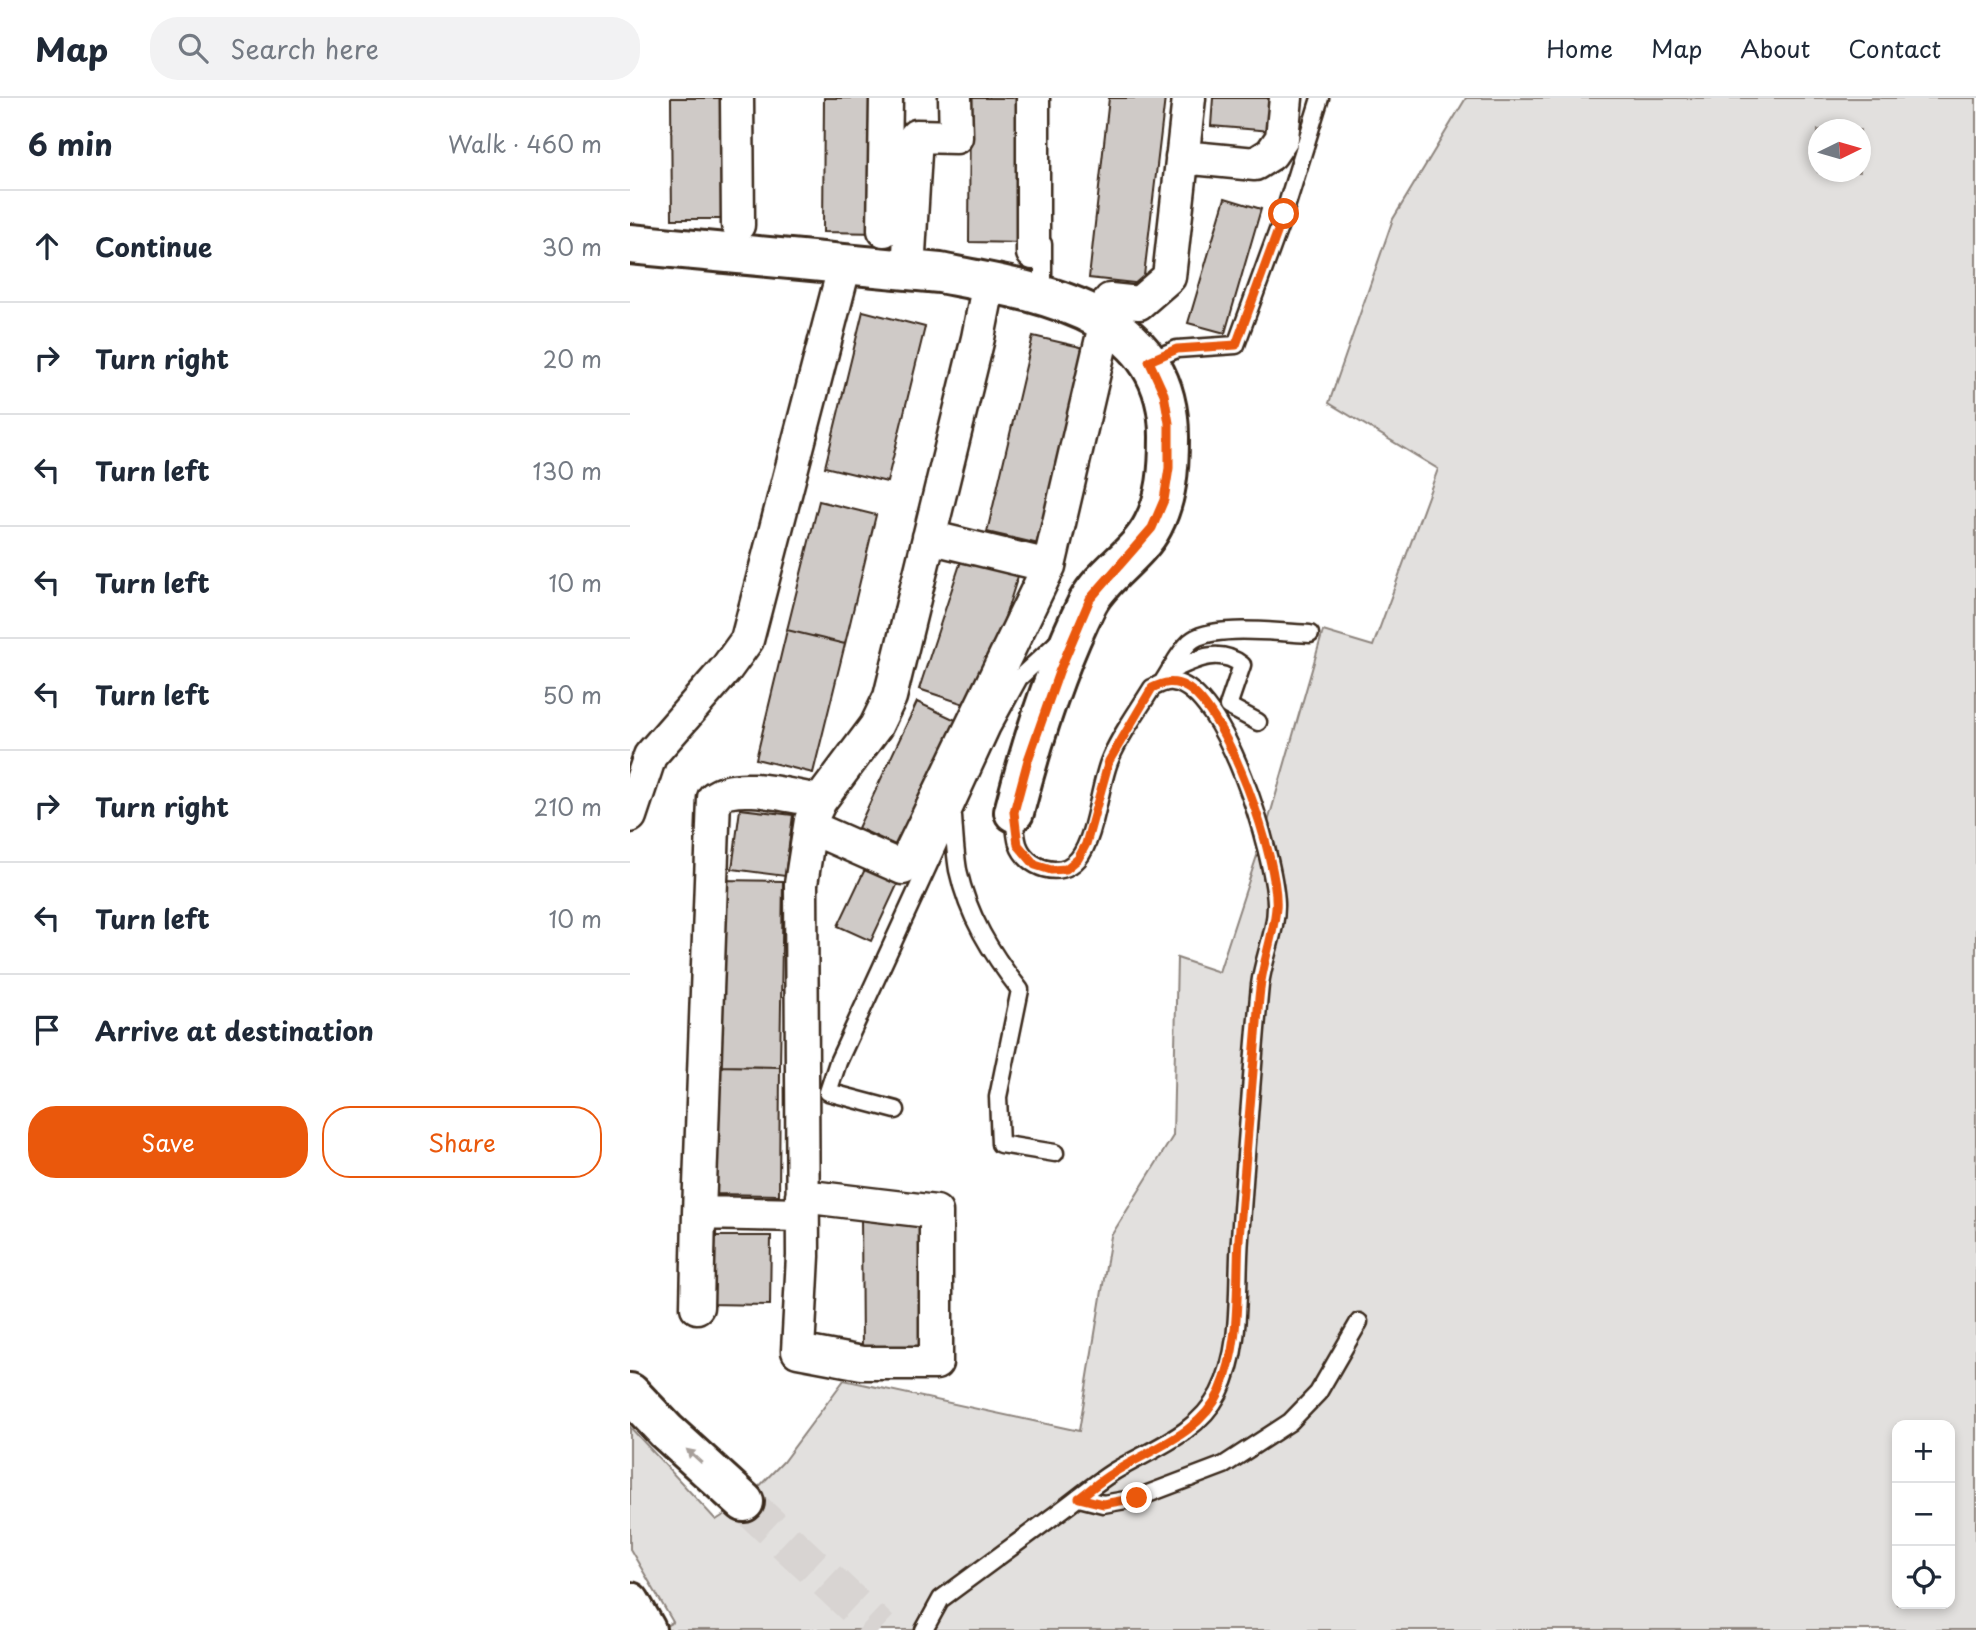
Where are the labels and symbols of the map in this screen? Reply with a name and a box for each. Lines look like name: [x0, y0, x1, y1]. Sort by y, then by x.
north arrow: [1808, 119, 1871, 182]
route start: [1268, 198, 1299, 229]
one-way arrow: [686, 1449, 703, 1465]
route end: [1121, 1482, 1152, 1513]

